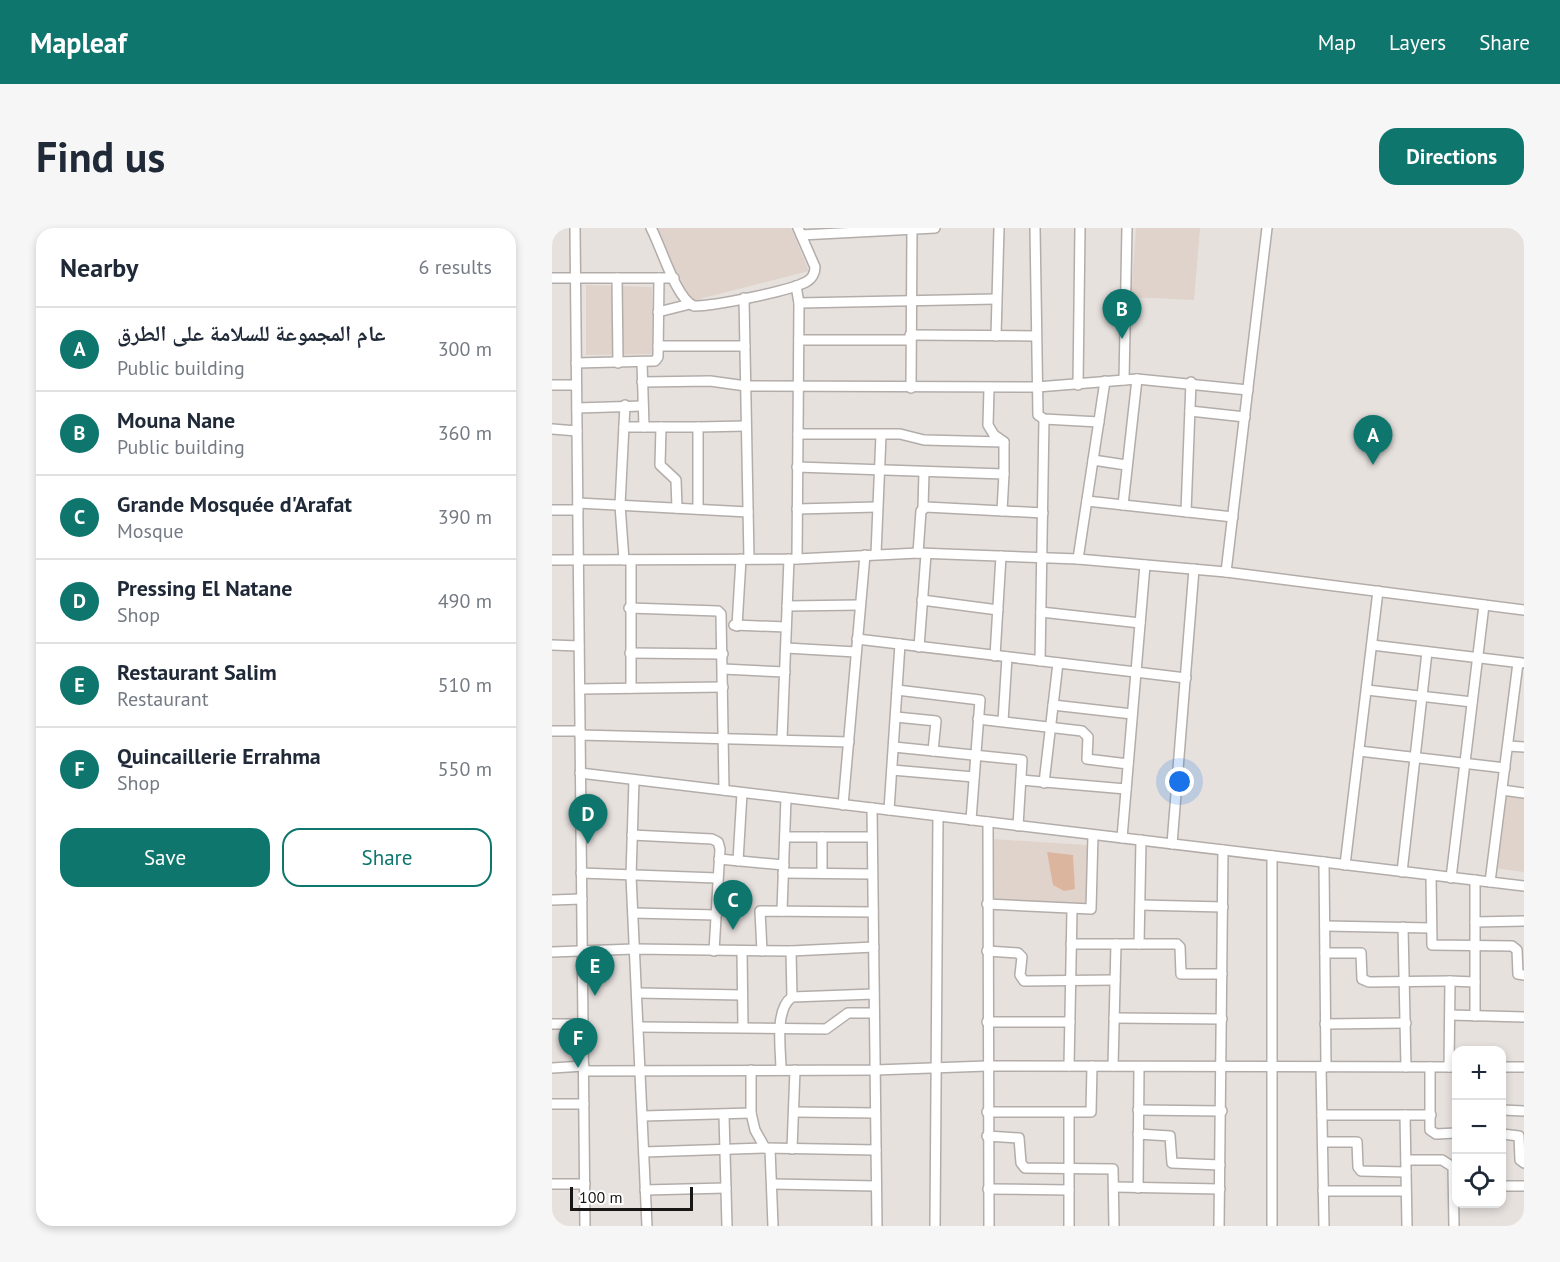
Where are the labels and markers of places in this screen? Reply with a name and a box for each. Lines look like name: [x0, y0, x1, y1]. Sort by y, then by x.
pin: B: [1102, 290, 1142, 339]
pin: A: [1354, 416, 1392, 465]
pin: D: [568, 794, 608, 844]
pin: C: [714, 880, 753, 930]
pin: E: [576, 946, 615, 996]
pin: F: [558, 1018, 598, 1068]

